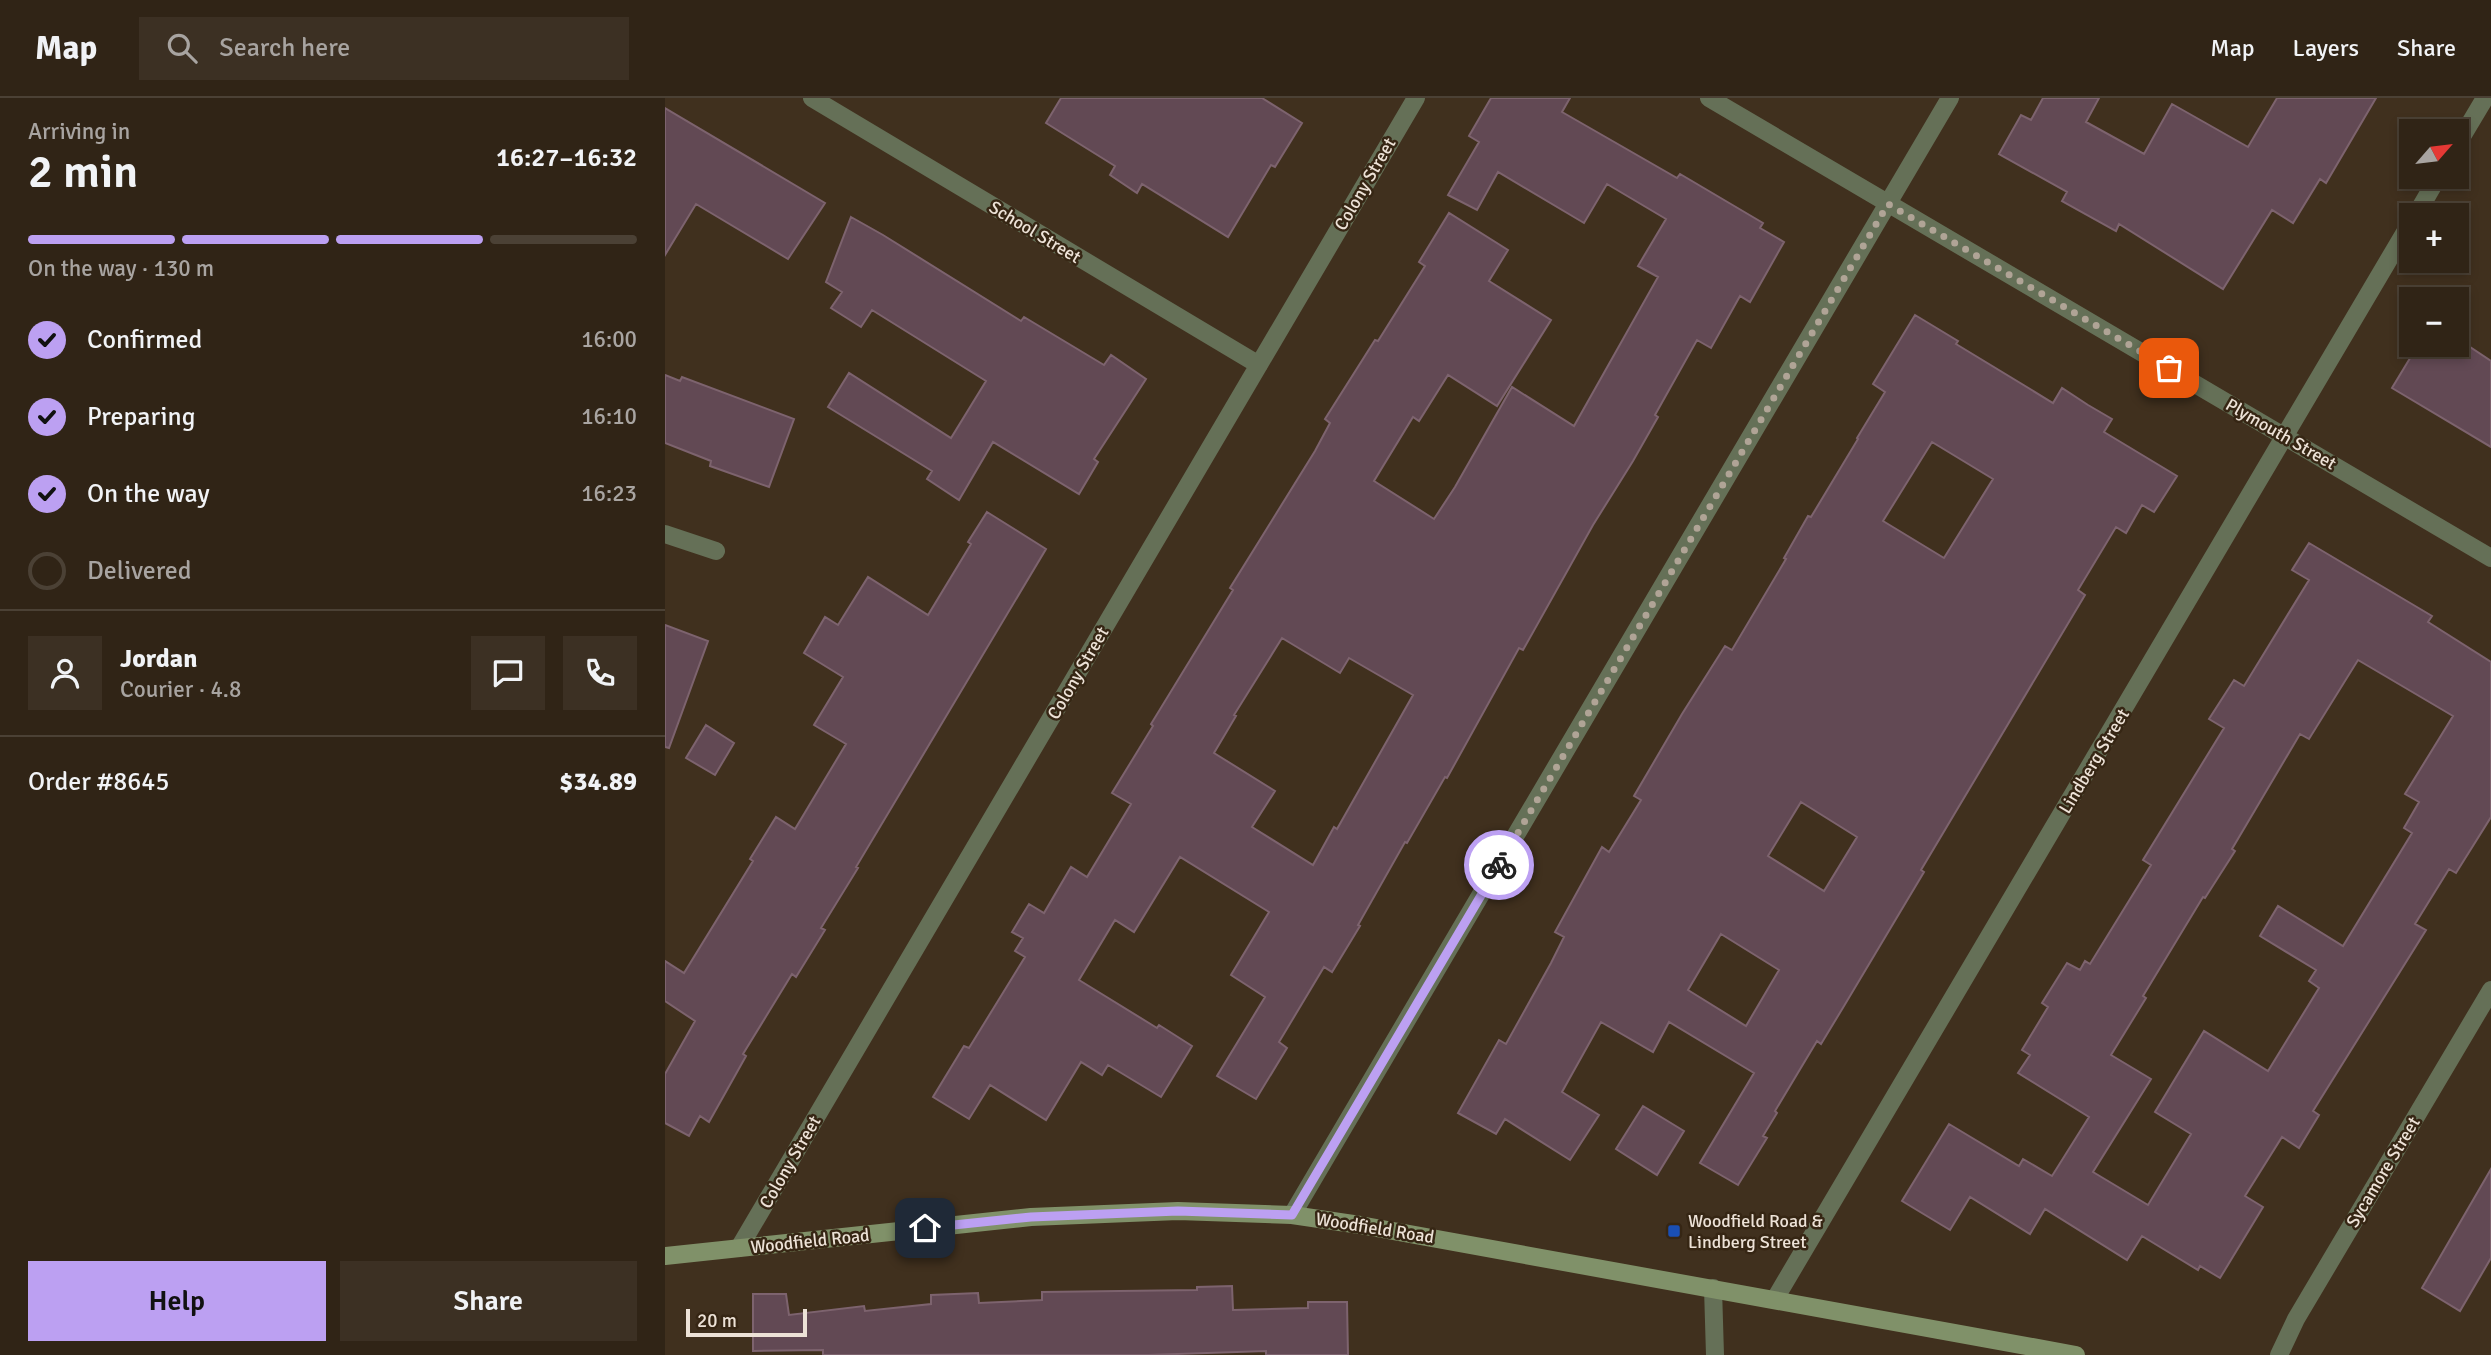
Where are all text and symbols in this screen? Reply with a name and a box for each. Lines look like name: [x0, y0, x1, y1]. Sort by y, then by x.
search box: [139, 17, 629, 80]
text: Map: [35, 28, 97, 69]
icon: search: [163, 29, 201, 67]
text: Search here: [219, 32, 350, 64]
text: Map: [2210, 33, 2255, 63]
text: Layers: [2293, 33, 2359, 63]
text: Share: [2397, 33, 2456, 63]
text: Arriving in: [28, 117, 130, 146]
north arrow: [2399, 119, 2469, 189]
map controls: [2399, 119, 2469, 357]
street label: Colony Street: [1330, 134, 1400, 234]
text: 16:27–16:32: [496, 142, 637, 174]
text: 2 min: [28, 144, 138, 200]
street label: School Street: [985, 196, 1085, 268]
button: +: [2399, 203, 2469, 273]
text: On the way · 130 m: [28, 254, 214, 283]
button: −: [2399, 287, 2469, 357]
icon: check: [28, 321, 66, 359]
text: Confirmed: [87, 324, 202, 356]
text: 16:00: [581, 325, 637, 354]
pin: [2139, 338, 2199, 398]
icon: bag: [2150, 349, 2188, 387]
street label: Plymouth Street: [2222, 393, 2340, 475]
icon: check: [28, 398, 66, 436]
text: Preparing: [87, 401, 195, 433]
text: 16:10: [581, 402, 637, 431]
icon: check: [28, 475, 66, 513]
text: On the way: [87, 478, 210, 510]
text: 16:23: [581, 479, 637, 508]
text: Delivered: [87, 555, 192, 587]
street label: Colony Street: [1043, 623, 1113, 723]
button: person: [28, 636, 102, 710]
button: chat: [471, 636, 545, 710]
button: phone: [563, 636, 637, 710]
text: Jordan: [120, 643, 197, 675]
text: Courier · 4.8: [120, 675, 241, 704]
street label: Lindberg Street: [2054, 704, 2134, 818]
text: Order #8645: [28, 766, 169, 798]
text: $34.89: [559, 766, 637, 798]
courier: [1464, 830, 1534, 900]
icon: bike: [1480, 846, 1518, 884]
street label: Colony Street: [755, 1112, 825, 1212]
street label: Sycamore Street: [2341, 1113, 2425, 1231]
pin: [895, 1198, 955, 1258]
street label: Woodfield Road: [1314, 1208, 1436, 1248]
icon: home: [906, 1209, 944, 1247]
place label: Woodfield Road & Lindberg Street: [1688, 1210, 1823, 1253]
marker: Woodfield Road & Lindberg Street: [1666, 1223, 1682, 1239]
street label: Woodfield Road: [749, 1224, 871, 1258]
button: Help: [28, 1261, 326, 1341]
button: Share: [340, 1261, 637, 1341]
scale bar: [686, 1306, 807, 1338]
text: 20 m: [697, 1309, 737, 1333]

